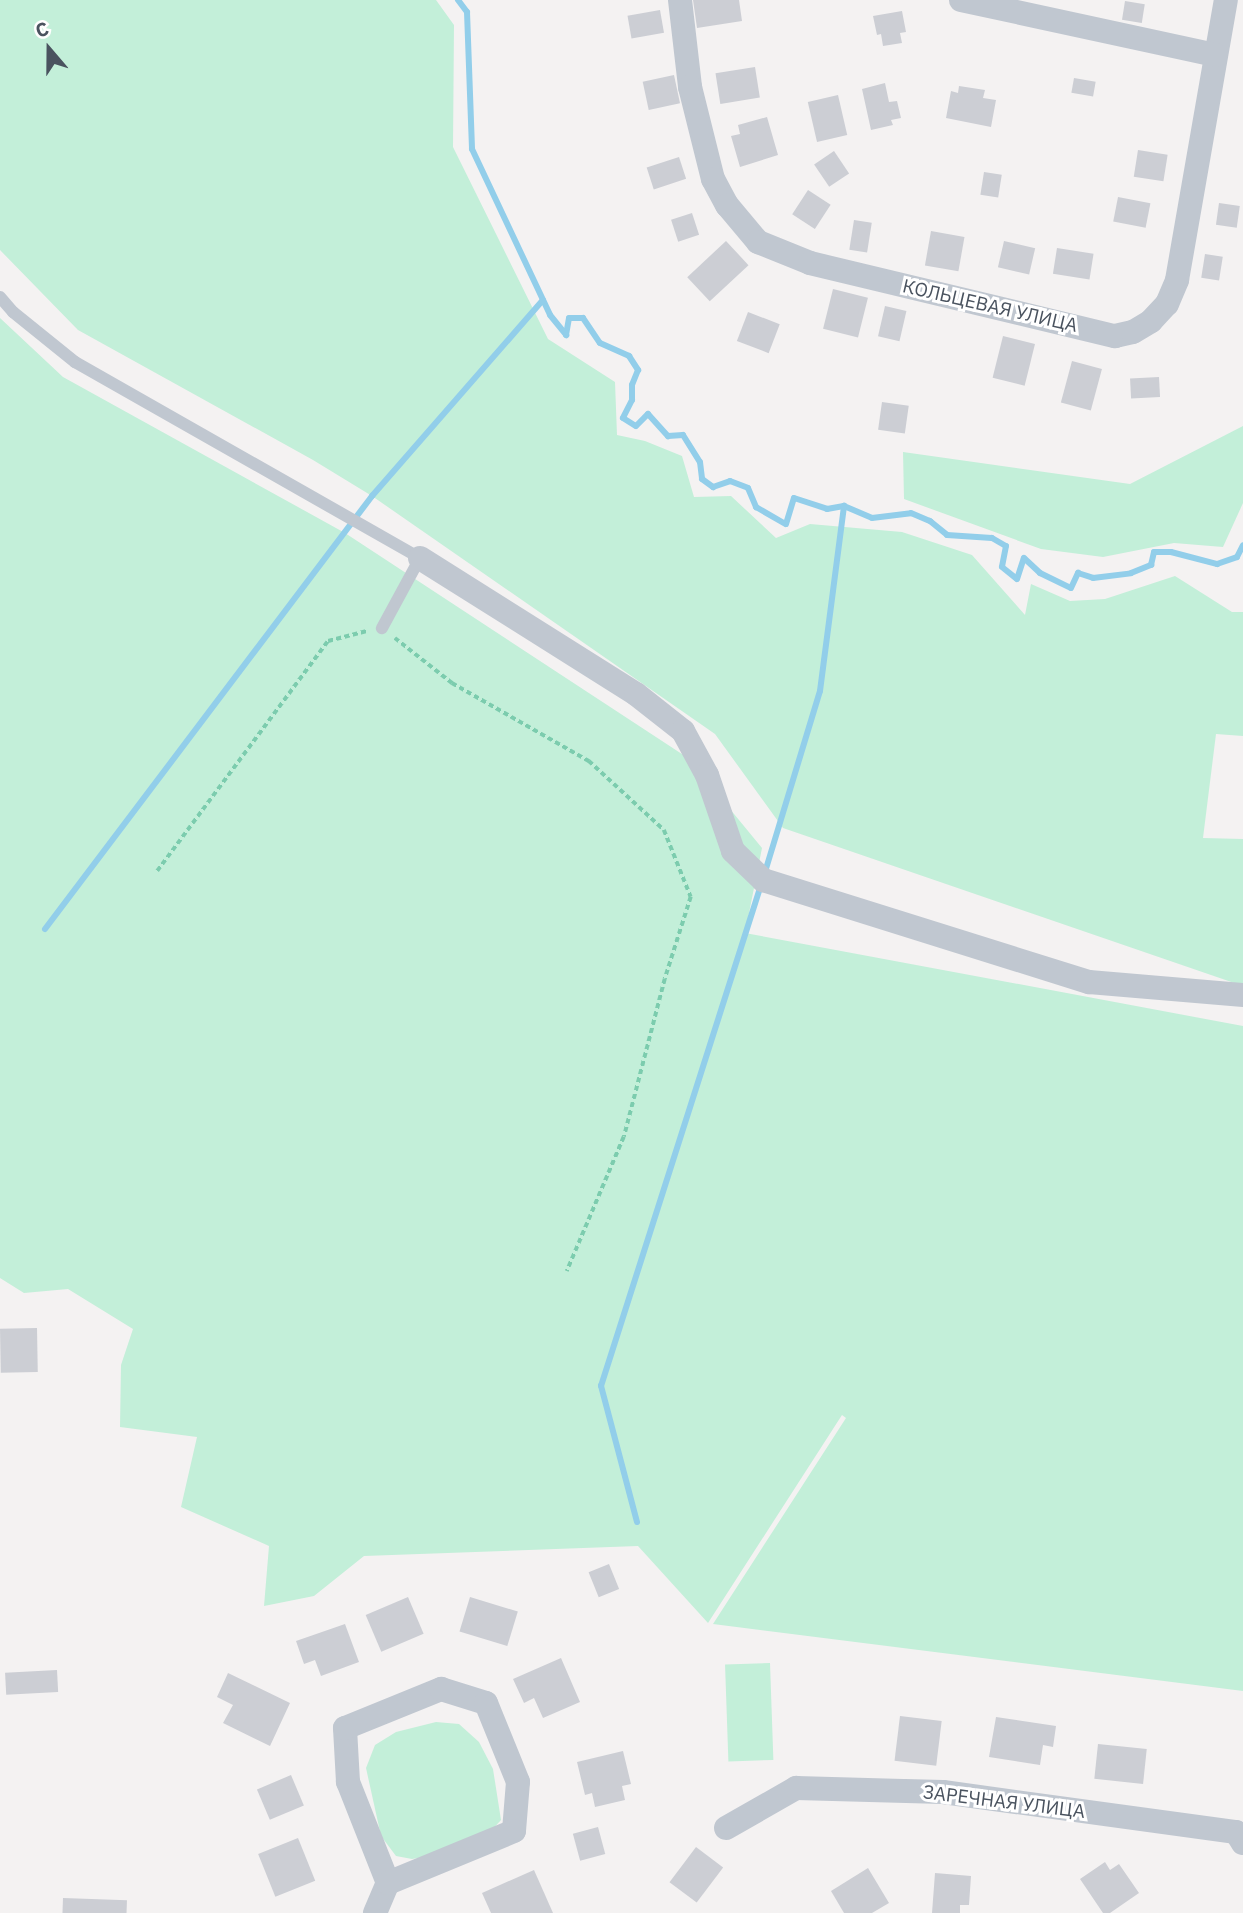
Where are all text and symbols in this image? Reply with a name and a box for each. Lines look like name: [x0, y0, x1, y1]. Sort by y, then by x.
north arrow: [14, 14, 84, 84]
text: С: [32, 16, 52, 43]
street label: КОЛЬЦЕВАЯ УЛИЦА: [900, 275, 1080, 337]
street label: ЗАРЕЧНАЯ УЛИЦА: [922, 1781, 1086, 1823]

